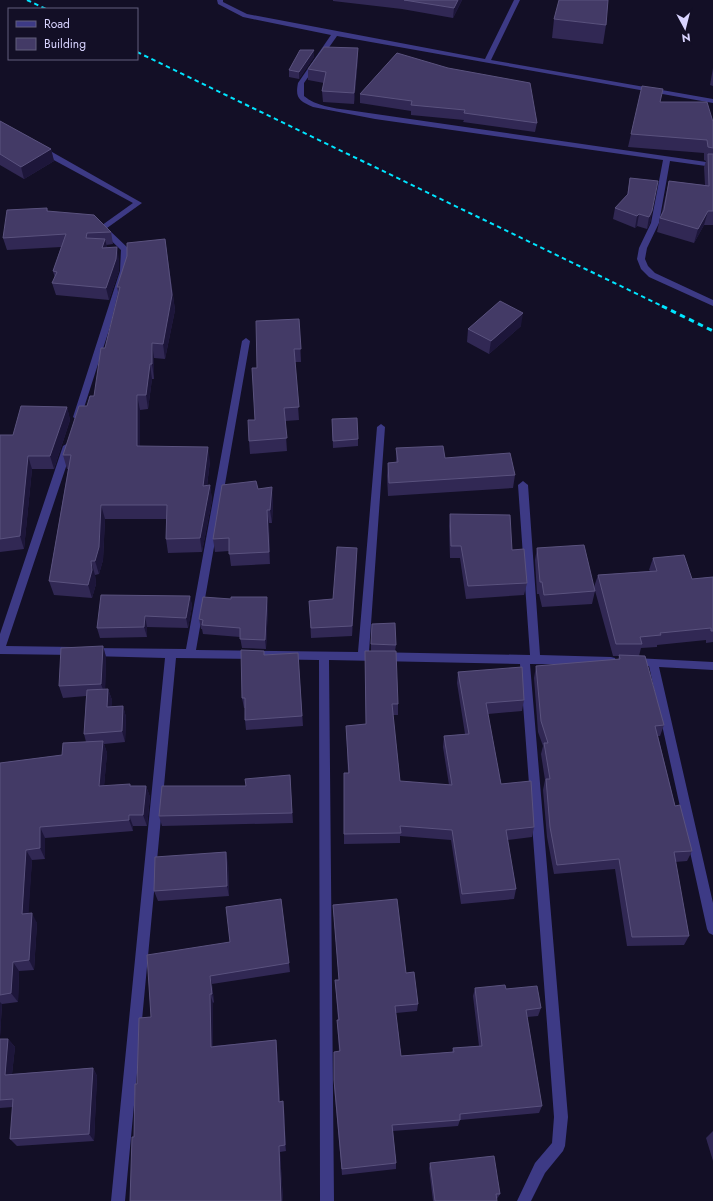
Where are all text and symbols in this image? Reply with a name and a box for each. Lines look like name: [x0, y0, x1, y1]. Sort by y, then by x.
legend: [8, 8, 138, 60]
north arrow: [665, 8, 705, 48]
text: Road: [44, 15, 70, 33]
text: N: [681, 29, 692, 46]
text: Building: [44, 35, 86, 53]

